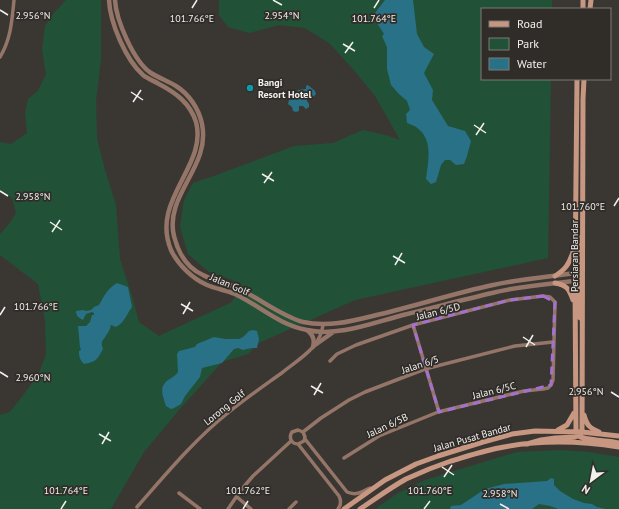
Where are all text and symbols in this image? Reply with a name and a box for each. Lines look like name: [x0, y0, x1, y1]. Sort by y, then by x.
legend: [481, 8, 611, 80]
text: 2.956°N: [16, 9, 50, 22]
text: 2.954°N: [265, 9, 299, 22]
text: 101.766°E: [170, 12, 214, 25]
text: 101.764°E: [352, 12, 396, 25]
text: Road: [517, 16, 542, 31]
text: Park: [517, 36, 539, 51]
text: Water: [517, 56, 547, 71]
place label: Bangi Resort Hotel: [258, 76, 311, 101]
marker: Bangi Resort Hotel: [245, 83, 255, 93]
text: 2.958°N: [16, 190, 50, 203]
text: 101.760°E: [561, 200, 605, 213]
street label: Persiaran Bandar: [568, 219, 581, 292]
street label: Jalan Golf: [207, 270, 252, 299]
text: 101.766°E: [14, 300, 58, 313]
street label: Jalan 6/5D: [414, 300, 461, 323]
street label: Jalan 6/5: [399, 352, 440, 377]
text: 2.960°N: [16, 371, 50, 384]
street label: Jalan 6/5C: [470, 379, 517, 402]
text: 2.956°N: [569, 385, 603, 398]
street label: Lorong Golf: [201, 386, 248, 428]
street label: Jalan 6/5B: [364, 410, 410, 441]
street label: Jalan Pusat Bandar: [431, 420, 513, 455]
north arrow: [571, 461, 611, 501]
text: N: [579, 482, 592, 497]
text: 101.764°E: [44, 484, 88, 497]
text: 101.762°E: [226, 484, 270, 497]
text: 101.760°E: [408, 484, 452, 497]
text: 2.958°N: [483, 487, 517, 500]

